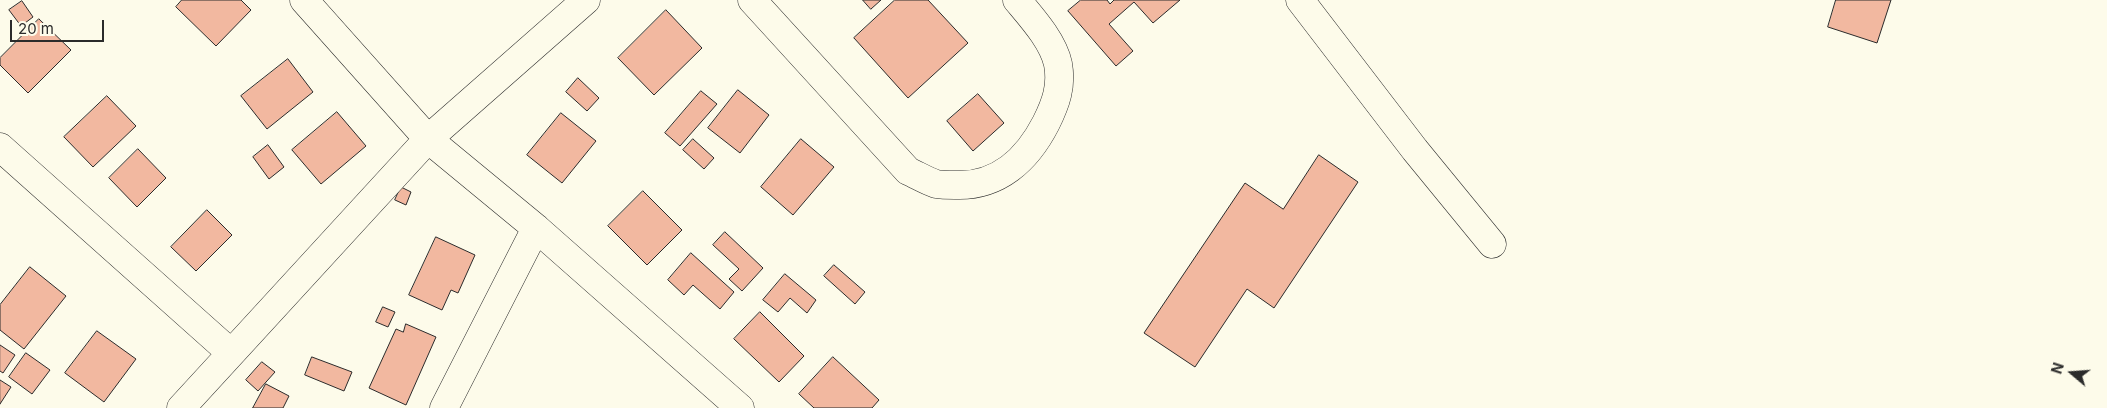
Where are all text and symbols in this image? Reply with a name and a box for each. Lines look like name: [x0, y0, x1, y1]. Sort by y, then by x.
scale bar: [12, 10, 106, 42]
text: 20 m: [18, 19, 54, 38]
north arrow: [2047, 348, 2097, 398]
text: N: [2048, 361, 2067, 376]

